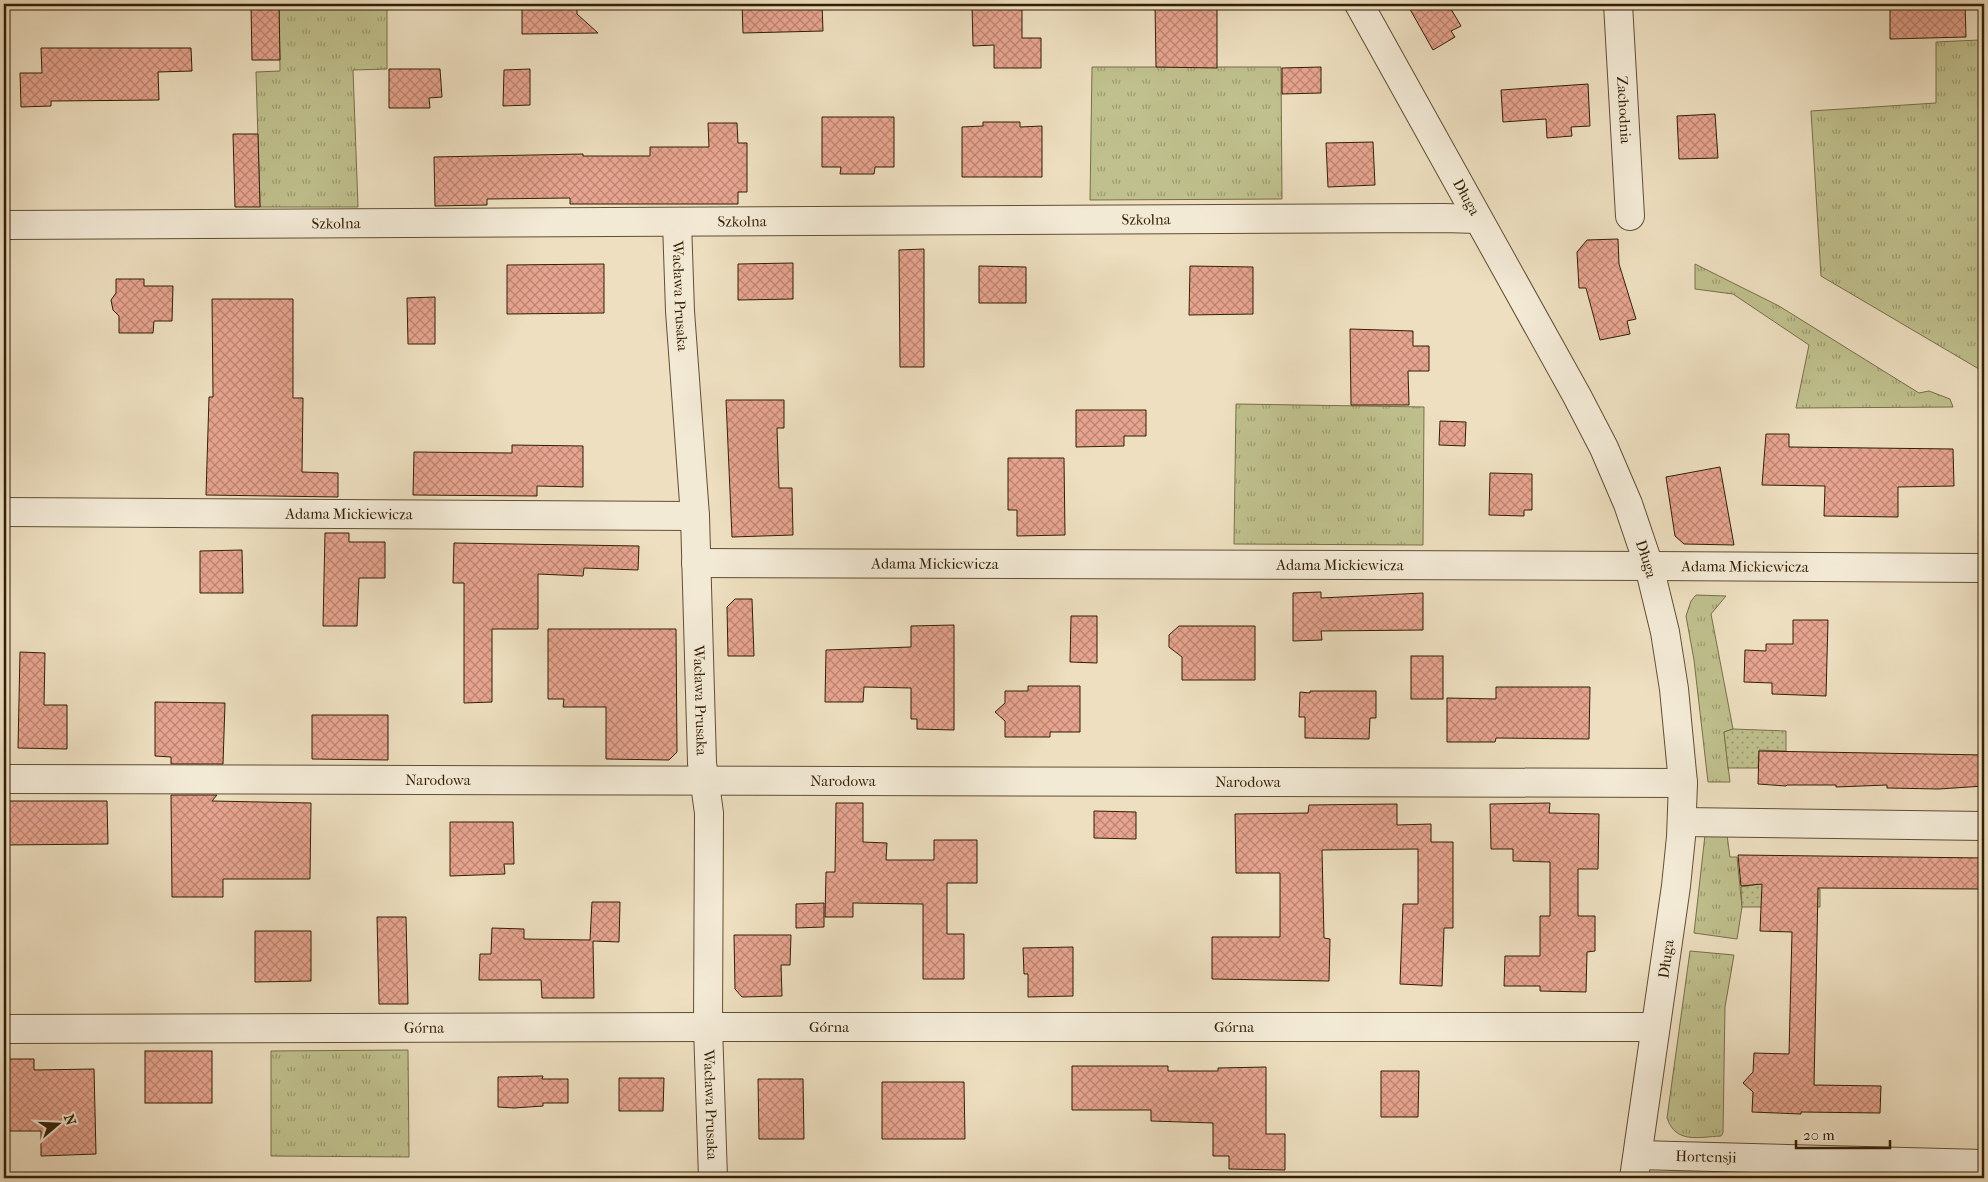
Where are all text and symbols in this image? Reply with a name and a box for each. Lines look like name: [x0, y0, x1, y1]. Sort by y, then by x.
street label: Zachodnia: [1613, 75, 1635, 145]
street label: Długa: [1449, 176, 1484, 219]
street label: Szkolna: [1121, 210, 1172, 229]
street label: Szkolna: [717, 212, 768, 231]
street label: Szkolna: [311, 214, 362, 233]
street label: Wacława Prusaka: [669, 240, 692, 353]
street label: Adama Mickiewicza: [284, 505, 414, 523]
street label: Długa: [1632, 538, 1661, 581]
street label: Adama Mickiewicza: [870, 555, 1000, 573]
street label: Adama Mickiewicza: [1275, 556, 1405, 574]
street label: Adama Mickiewicza: [1680, 557, 1810, 576]
street label: Wacława Prusaka: [690, 644, 711, 757]
street label: Narodowa: [405, 771, 472, 789]
street label: Narodowa: [810, 772, 877, 790]
street label: Narodowa: [1215, 773, 1282, 791]
street label: Długa: [1654, 937, 1678, 980]
street label: Górna: [809, 1018, 850, 1036]
street label: Górna: [1214, 1018, 1255, 1036]
street label: Górna: [404, 1019, 445, 1037]
street label: Wacława Prusaka: [700, 1048, 721, 1161]
north arrow: [32, 1100, 82, 1150]
text: N: [60, 1112, 80, 1128]
scale bar: [1796, 1117, 1889, 1149]
text: 20 m: [1803, 1126, 1835, 1144]
street label: Hortensji: [1675, 1147, 1737, 1167]

